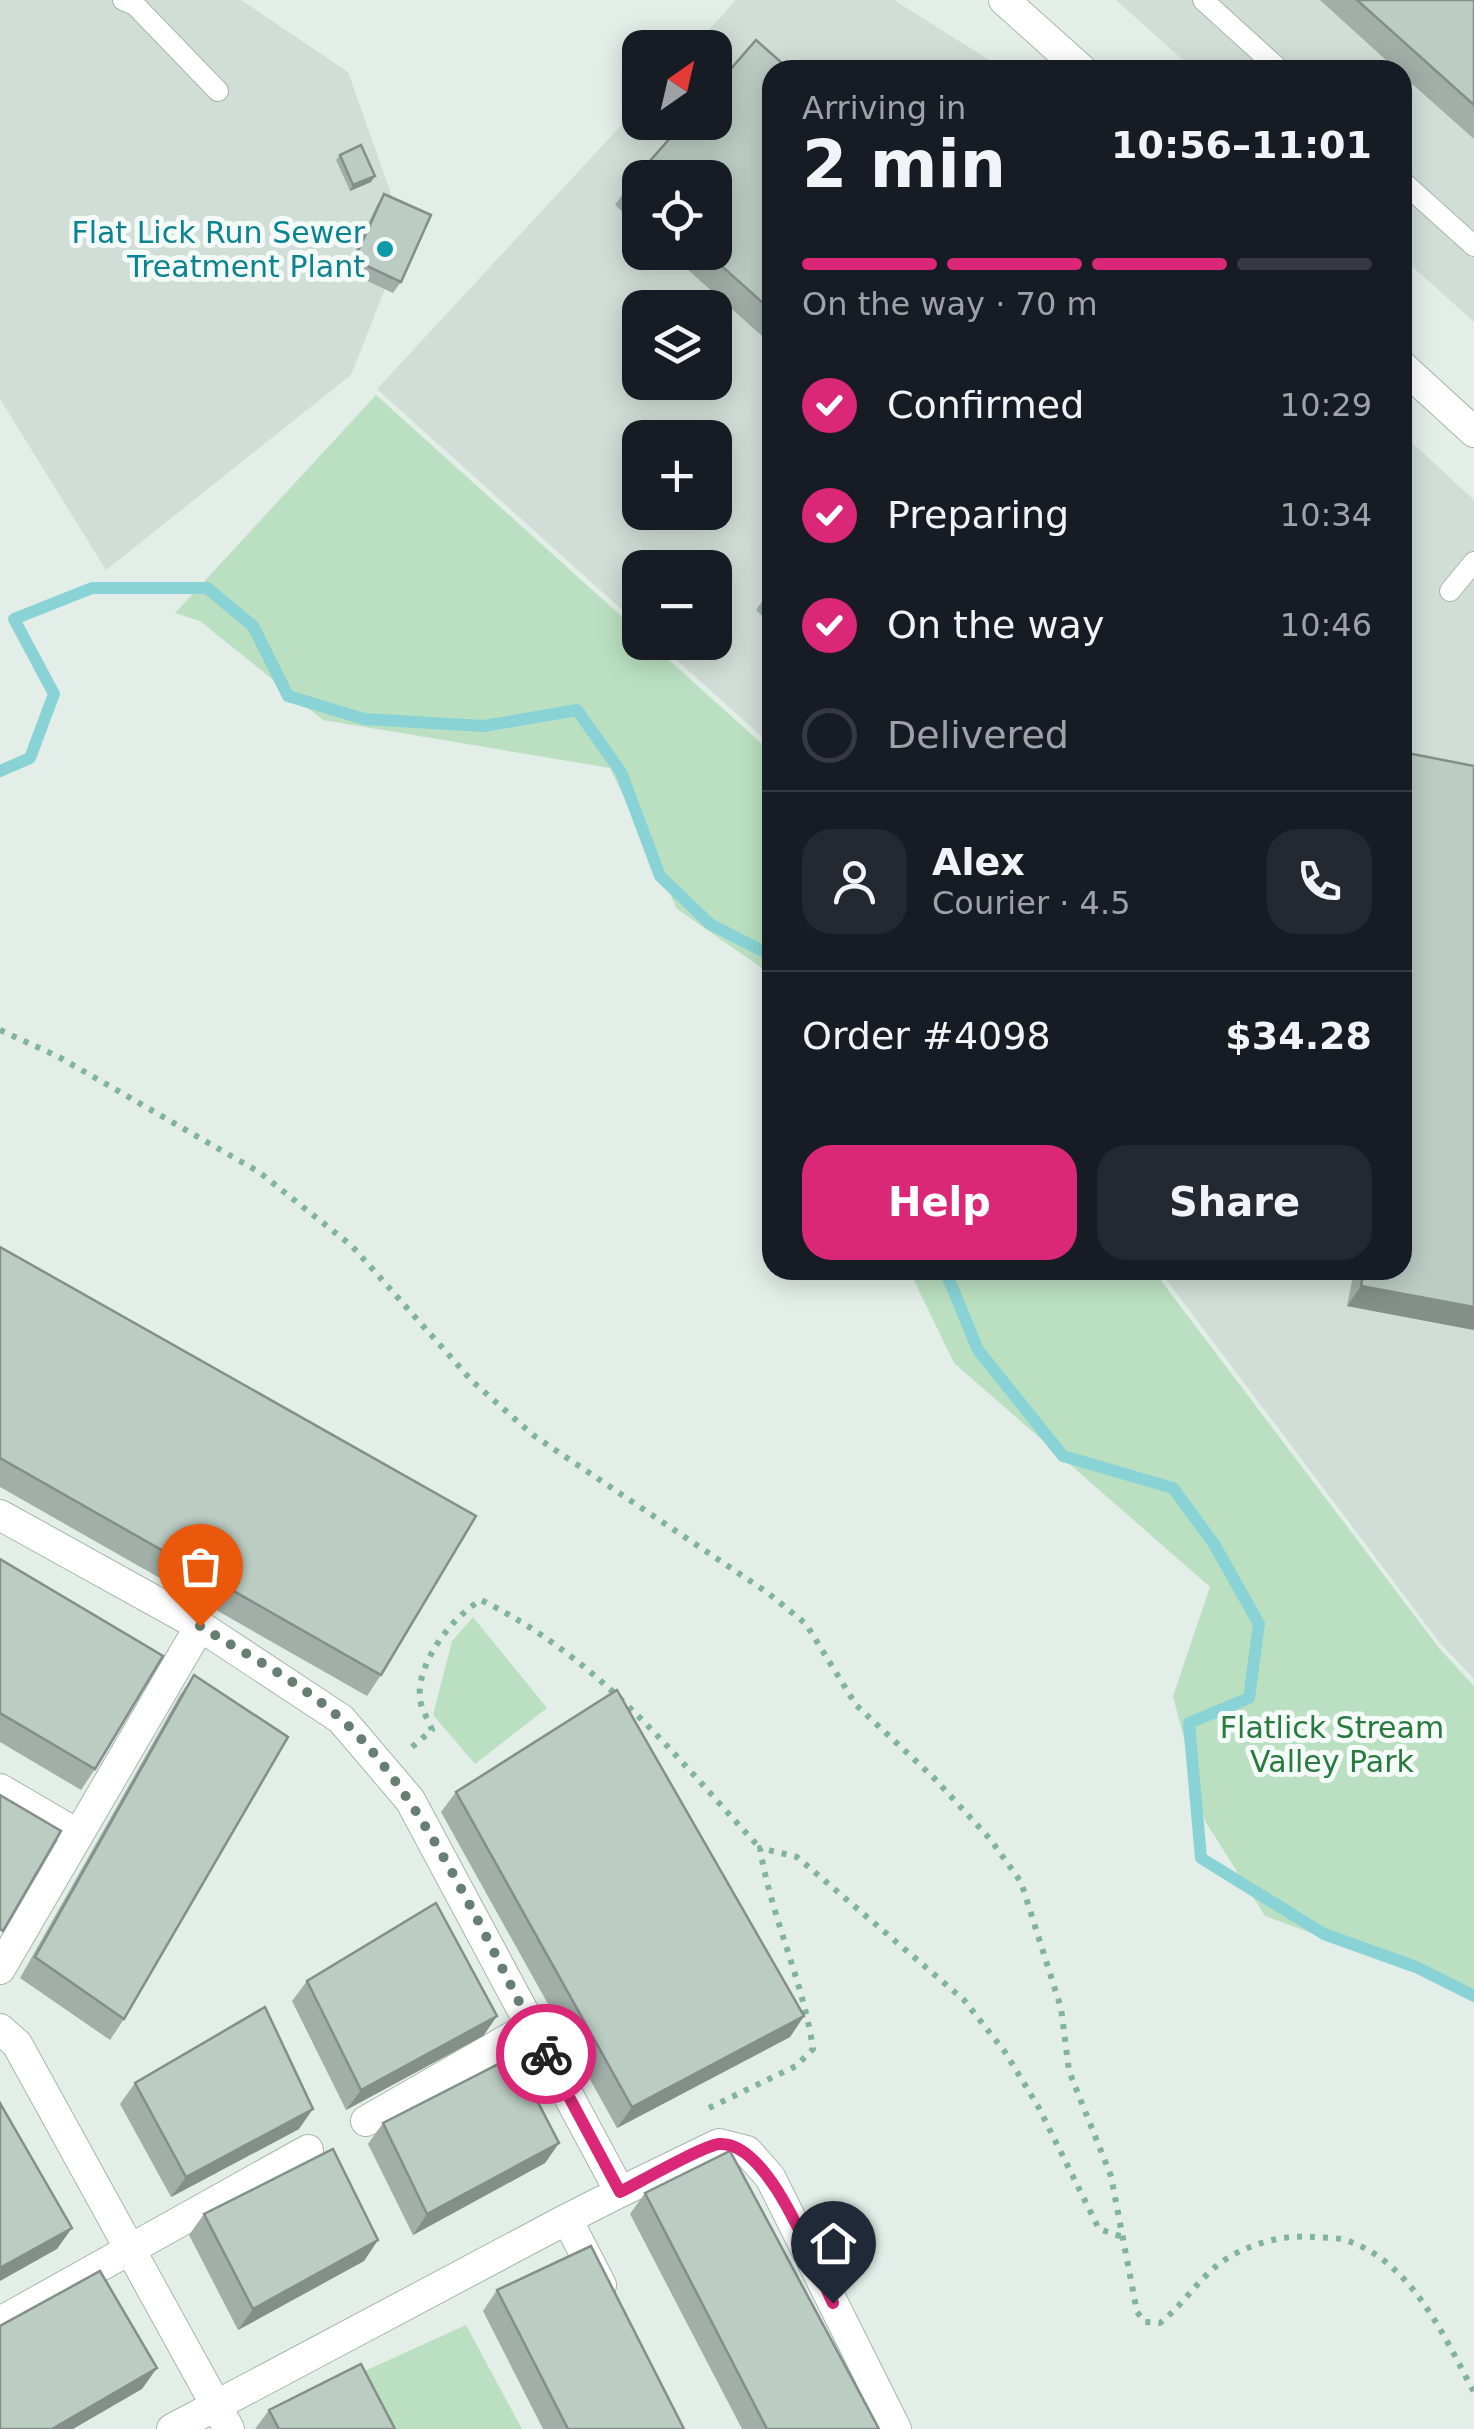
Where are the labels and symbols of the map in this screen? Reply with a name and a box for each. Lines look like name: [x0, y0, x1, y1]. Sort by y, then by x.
north arrow: [622, 30, 732, 140]
place label: Flat Lick Run Sewer Treatment Plant: [71, 215, 366, 284]
marker: Flat Lick Run Sewer Treatment Plant: [374, 238, 396, 260]
pin: [158, 1524, 243, 1627]
park label: Flatlick Stream Valley Park: [1220, 1710, 1444, 1779]
courier: [496, 2004, 596, 2104]
pin: [791, 2201, 876, 2304]

